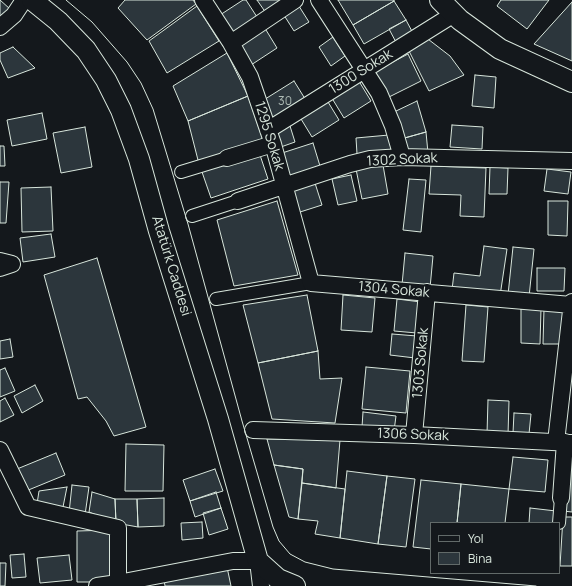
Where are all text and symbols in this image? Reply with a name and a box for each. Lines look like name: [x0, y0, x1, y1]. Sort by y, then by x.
street label: 1300 Sokak: [326, 46, 396, 98]
house number: 30: [278, 95, 292, 109]
street label: 1295 Sokak: [251, 99, 287, 173]
street label: 1302 Sokak: [366, 150, 438, 170]
street label: Atatürk Caddesi: [148, 214, 194, 318]
street label: 1304 Sokak: [358, 279, 430, 301]
street label: 1303 Sokak: [410, 327, 432, 399]
street label: 1306 Sokak: [377, 425, 449, 445]
legend: [430, 522, 560, 574]
text: Yol: [468, 530, 484, 547]
text: Bina: [468, 550, 492, 567]

